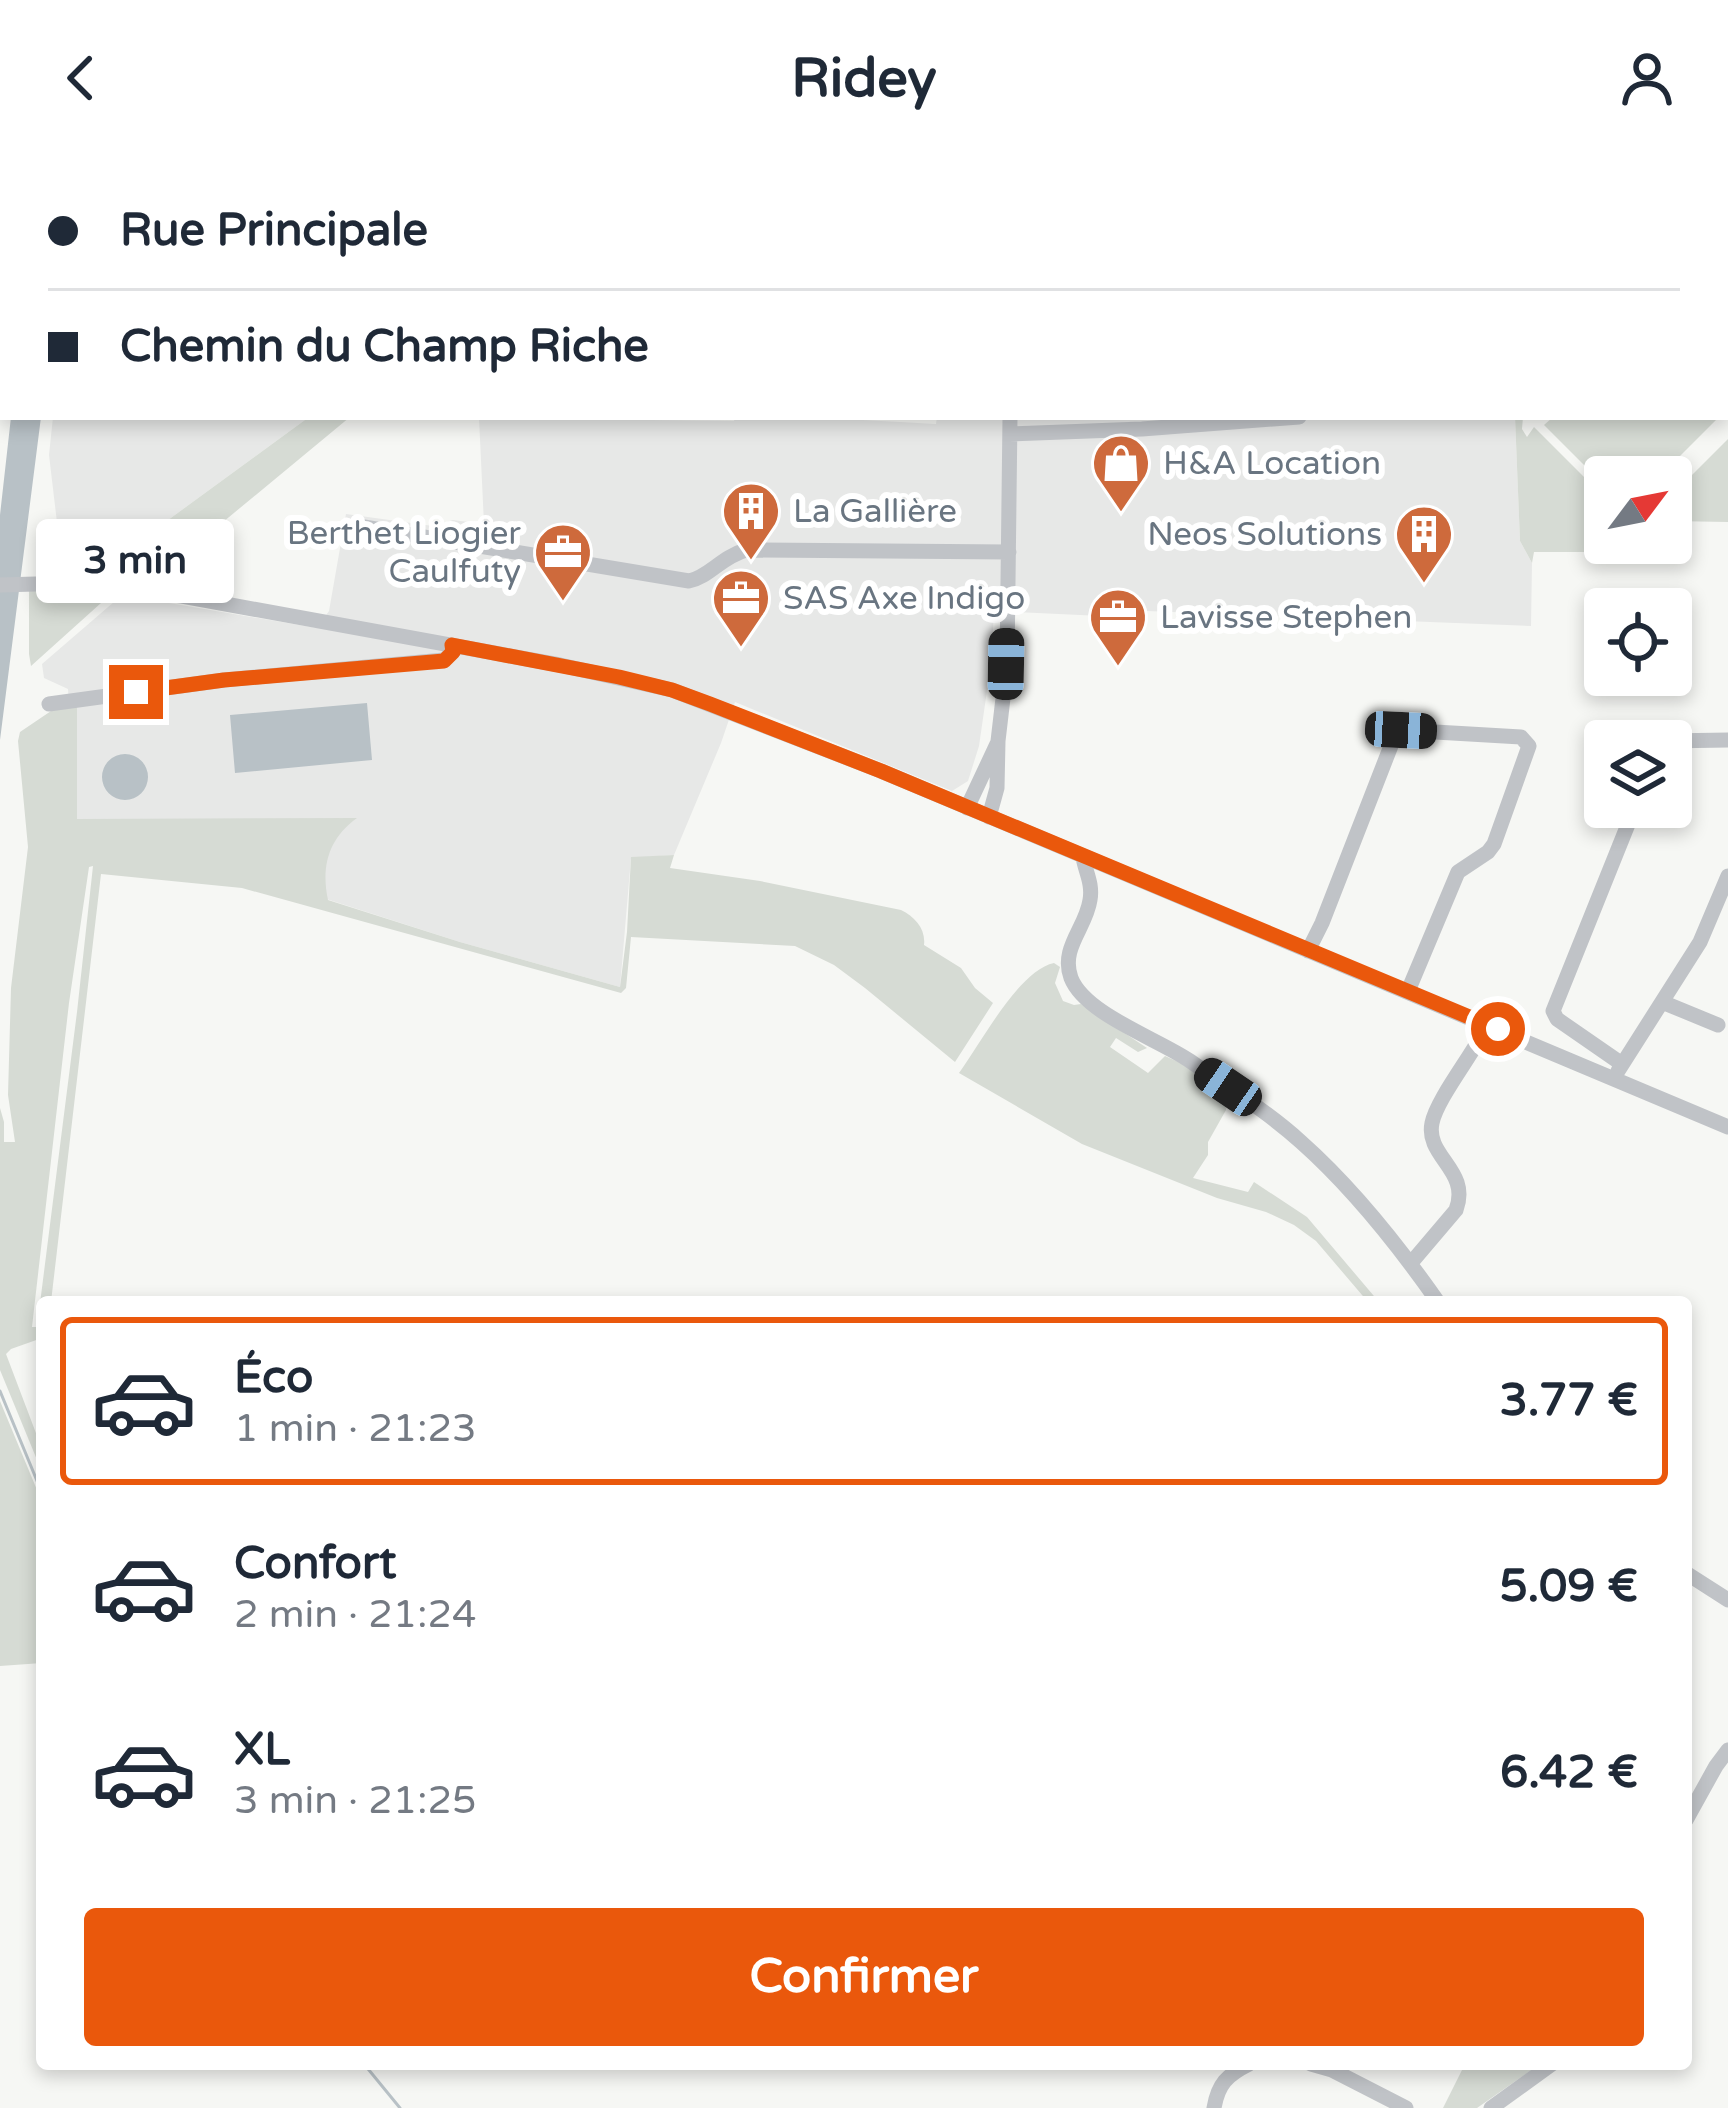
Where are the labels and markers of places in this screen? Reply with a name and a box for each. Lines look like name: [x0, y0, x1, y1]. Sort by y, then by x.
shop icon: H&A Location: [1090, 432, 1152, 514]
place label: H&A Location: [1163, 444, 1381, 483]
building icon: La Gallière: [720, 480, 782, 562]
place label: La Gallière: [793, 492, 957, 531]
building icon: Neos Solutions: [1393, 503, 1455, 585]
place label: Berthet Liogier Caulfuty: [287, 514, 521, 591]
place label: Neos Solutions: [1147, 515, 1382, 554]
office icon: Berthet Liogier Caulfuty: [532, 521, 594, 603]
office icon: SAS Axe Indigo: [710, 567, 772, 649]
place label: SAS Axe Indigo: [783, 579, 1025, 618]
office icon: Lavisse Stephen: [1087, 586, 1149, 668]
place label: Lavisse Stephen: [1160, 598, 1412, 637]

